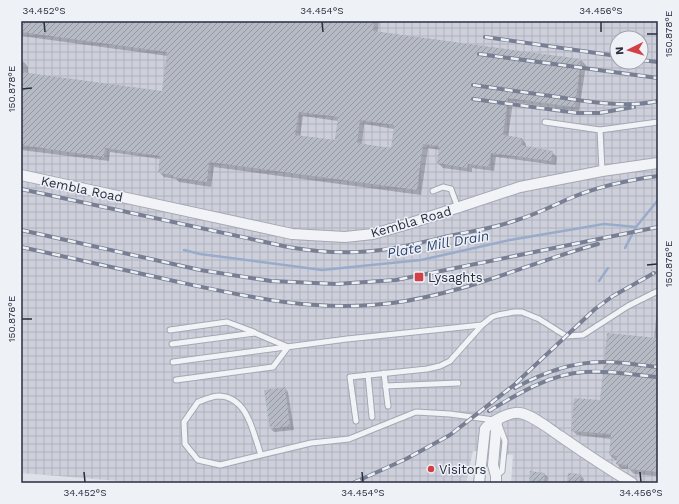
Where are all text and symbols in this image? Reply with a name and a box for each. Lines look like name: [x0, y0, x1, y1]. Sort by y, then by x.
text: 34.452°S: [22, 5, 66, 16]
text: 34.454°S: [300, 5, 344, 16]
text: 34.456°S: [579, 5, 623, 16]
text: 150.878°E: [663, 11, 674, 57]
north arrow: [609, 30, 649, 70]
text: N: [613, 46, 626, 55]
text: 150.878°E: [6, 66, 17, 112]
street label: Kembla Road: [40, 173, 124, 205]
street label: Kembla Road: [369, 203, 453, 241]
water label: Plate Mill Drain: [386, 227, 490, 261]
text: 150.876°E: [663, 241, 674, 287]
place label: Lysaghts: [428, 270, 483, 285]
marker: Lysaghts: [413, 271, 425, 283]
text: 150.876°E: [6, 296, 17, 342]
place label: Visitors: [439, 462, 486, 477]
marker: Visitors: [426, 464, 436, 474]
text: 34.452°S: [63, 487, 107, 498]
text: 34.454°S: [341, 487, 385, 498]
text: 34.456°S: [619, 487, 663, 498]

